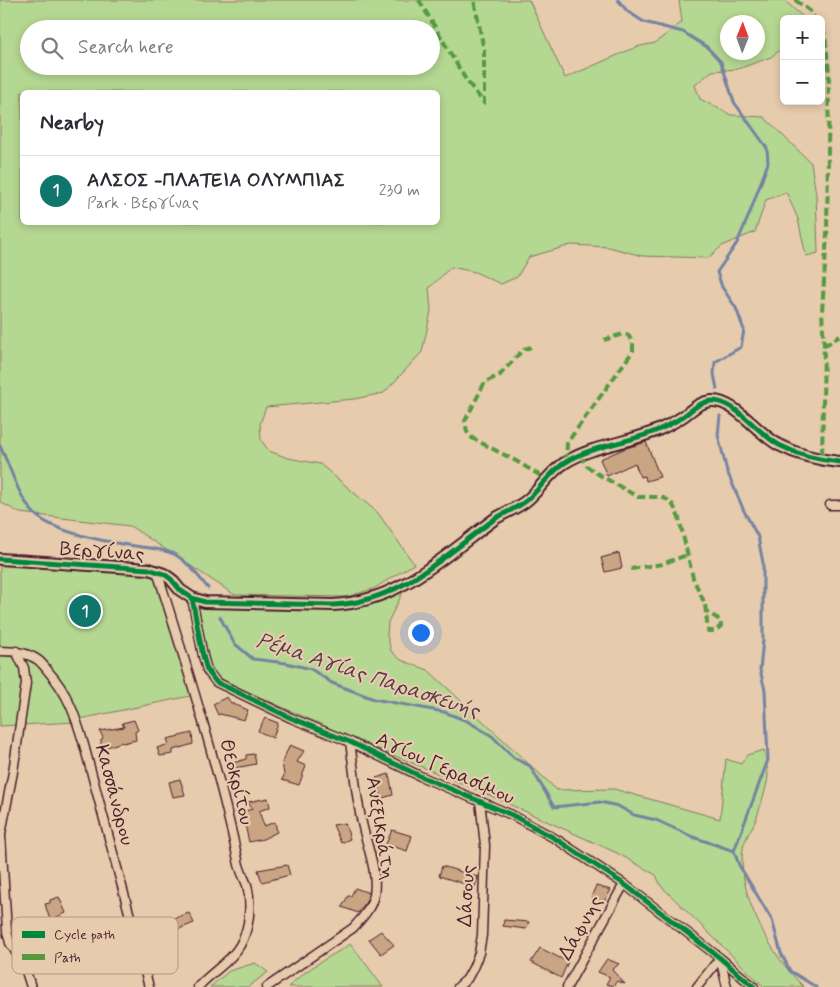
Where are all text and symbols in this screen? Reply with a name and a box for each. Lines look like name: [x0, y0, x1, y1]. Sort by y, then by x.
north arrow: [720, 15, 765, 60]
map controls: [780, 15, 825, 105]
button: +: [780, 15, 825, 60]
search box: [20, 20, 440, 75]
icon: search: [38, 34, 66, 62]
text: Search here: [78, 35, 174, 60]
button: −: [780, 60, 825, 105]
text: Nearby: [40, 109, 104, 137]
text: ΑΛΣΟΣ -ΠΛΑΤΕΙΑ ΟΛΥΜΠΙΑΣ: [87, 168, 345, 193]
text: 1: [52, 180, 60, 201]
text: 230 m: [379, 180, 420, 201]
text: Park · Βεργίνας: [87, 193, 199, 214]
street label: Βεργίνας: [59, 536, 145, 568]
pin: 1: [69, 592, 101, 630]
your location: [408, 620, 434, 646]
water label: Ρέμα Αγίας Παρασκευής: [253, 627, 485, 726]
street label: Αγίου Γερασίμου: [371, 726, 519, 812]
street label: Θεοκρίτου: [212, 736, 260, 828]
street label: Κασσάνδρου: [88, 742, 140, 848]
street label: Ανεξικράτη: [359, 774, 401, 882]
street label: Δάσους: [452, 864, 482, 928]
street label: Δάφνης: [552, 891, 610, 965]
legend: [12, 917, 178, 974]
text: Cycle path: [54, 926, 115, 944]
text: Path: [54, 949, 81, 967]

